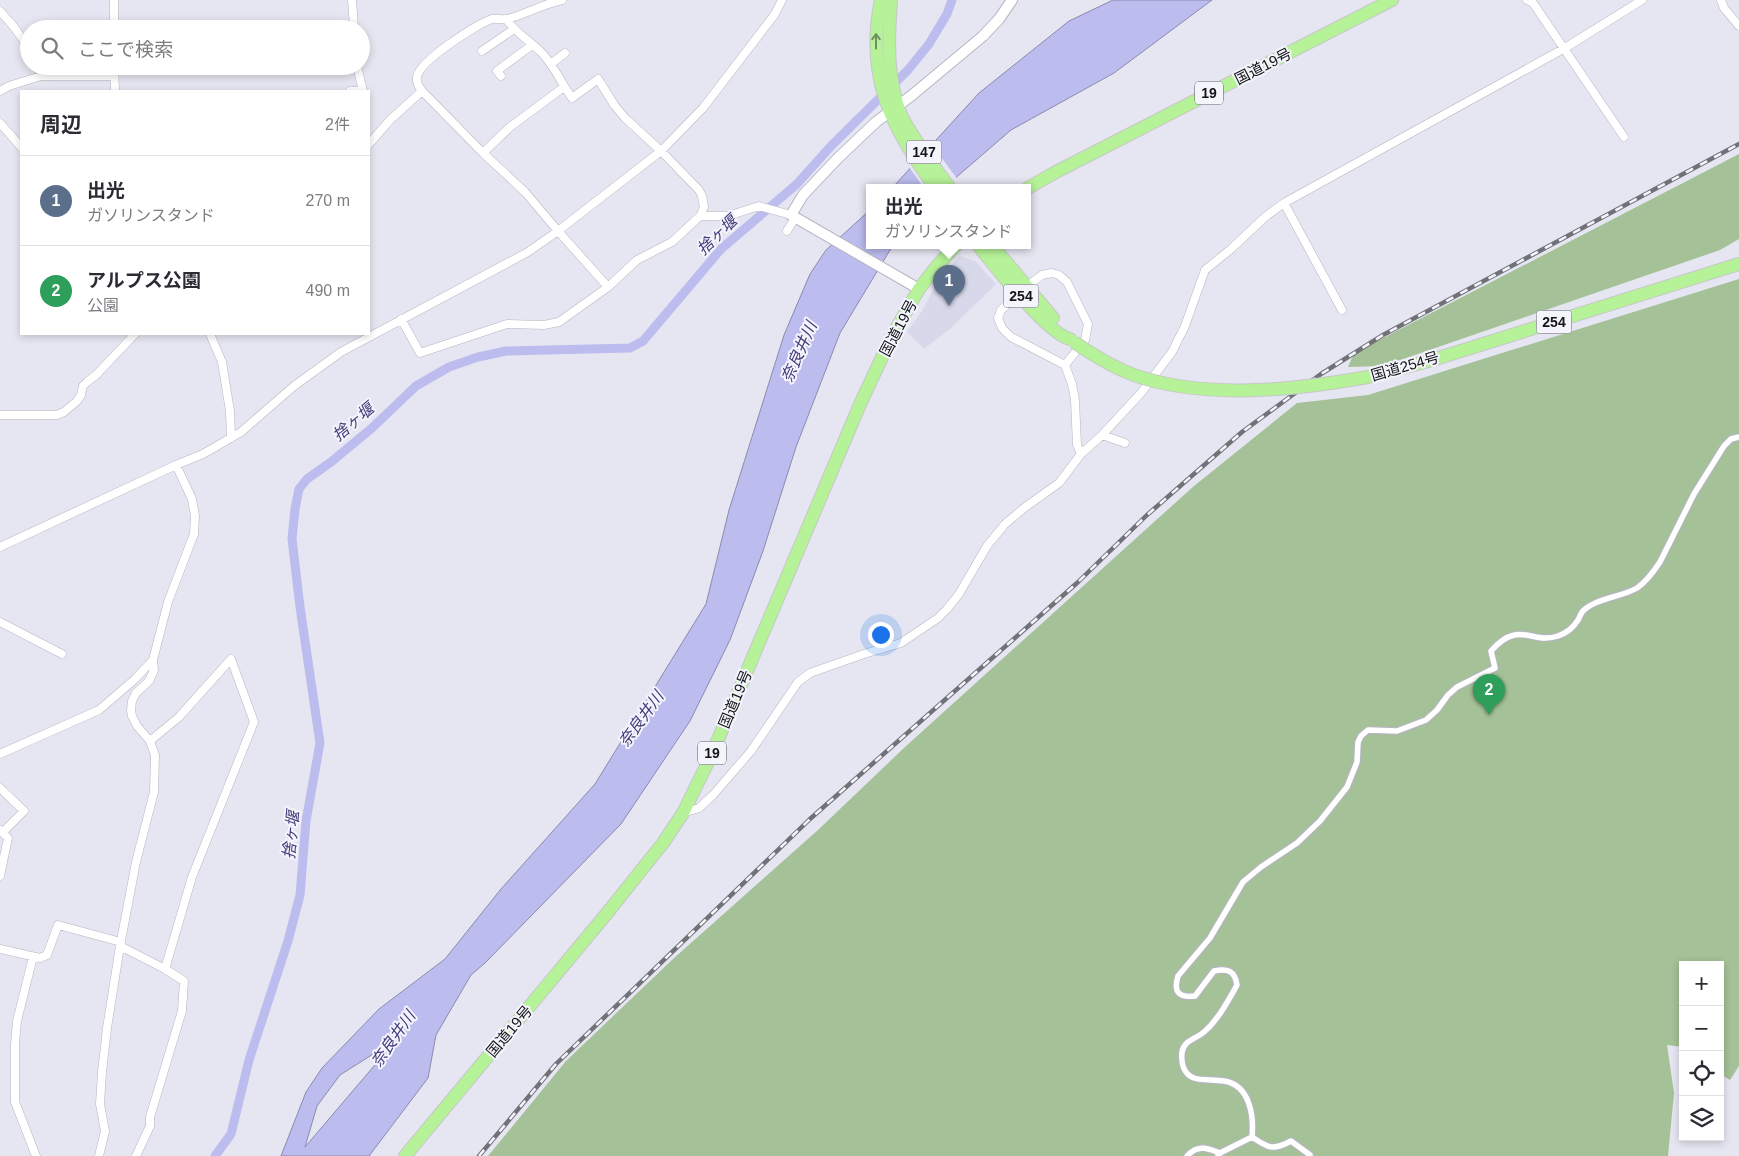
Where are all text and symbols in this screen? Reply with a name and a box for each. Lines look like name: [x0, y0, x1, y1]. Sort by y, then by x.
search box: [20, 20, 370, 75]
icon: search: [38, 34, 66, 62]
one-way arrow: [871, 34, 881, 50]
text: ここで検索: [78, 39, 173, 60]
street label: 国道19号: [1232, 44, 1294, 88]
road number: 19: [1195, 82, 1223, 105]
text: 周辺: [40, 113, 82, 136]
text: 2件: [325, 116, 350, 133]
road number: 147: [906, 140, 942, 163]
text: 出光: [87, 180, 125, 201]
popup: [866, 184, 1031, 249]
text: 1: [52, 192, 60, 209]
text: 270 m: [306, 192, 350, 209]
text: 出光: [885, 196, 923, 217]
text: ガソリンスタンド: [87, 207, 215, 224]
water label: 捨ヶ堰: [694, 210, 742, 258]
text: ガソリンスタンド: [885, 223, 1012, 240]
pin: 1: [933, 265, 965, 306]
text: アルプス公園: [87, 270, 201, 291]
text: 2: [52, 282, 60, 299]
text: 490 m: [306, 282, 350, 299]
road number: 254: [1004, 284, 1038, 308]
text: 公園: [87, 297, 119, 314]
street label: 国道19号: [876, 297, 920, 359]
road number: 254: [1536, 311, 1572, 334]
water label: 奈良井川: [778, 317, 821, 385]
street label: 国道254号: [1369, 348, 1441, 384]
water label: 捨ヶ堰: [329, 398, 379, 444]
your location: [868, 622, 894, 648]
street label: 国道19号: [715, 667, 755, 731]
pin: 2: [1473, 674, 1505, 715]
water label: 奈良井川: [615, 687, 668, 750]
road number: 19: [698, 741, 726, 764]
water label: 捨ヶ堰: [280, 807, 302, 860]
map controls: [1679, 961, 1724, 1141]
button: +: [1679, 961, 1724, 1006]
street label: 国道19号: [483, 1002, 535, 1060]
water label: 奈良井川: [368, 1006, 419, 1070]
button: −: [1679, 1006, 1724, 1051]
button: locate: [1679, 1051, 1724, 1096]
button: layers: [1679, 1096, 1724, 1141]

